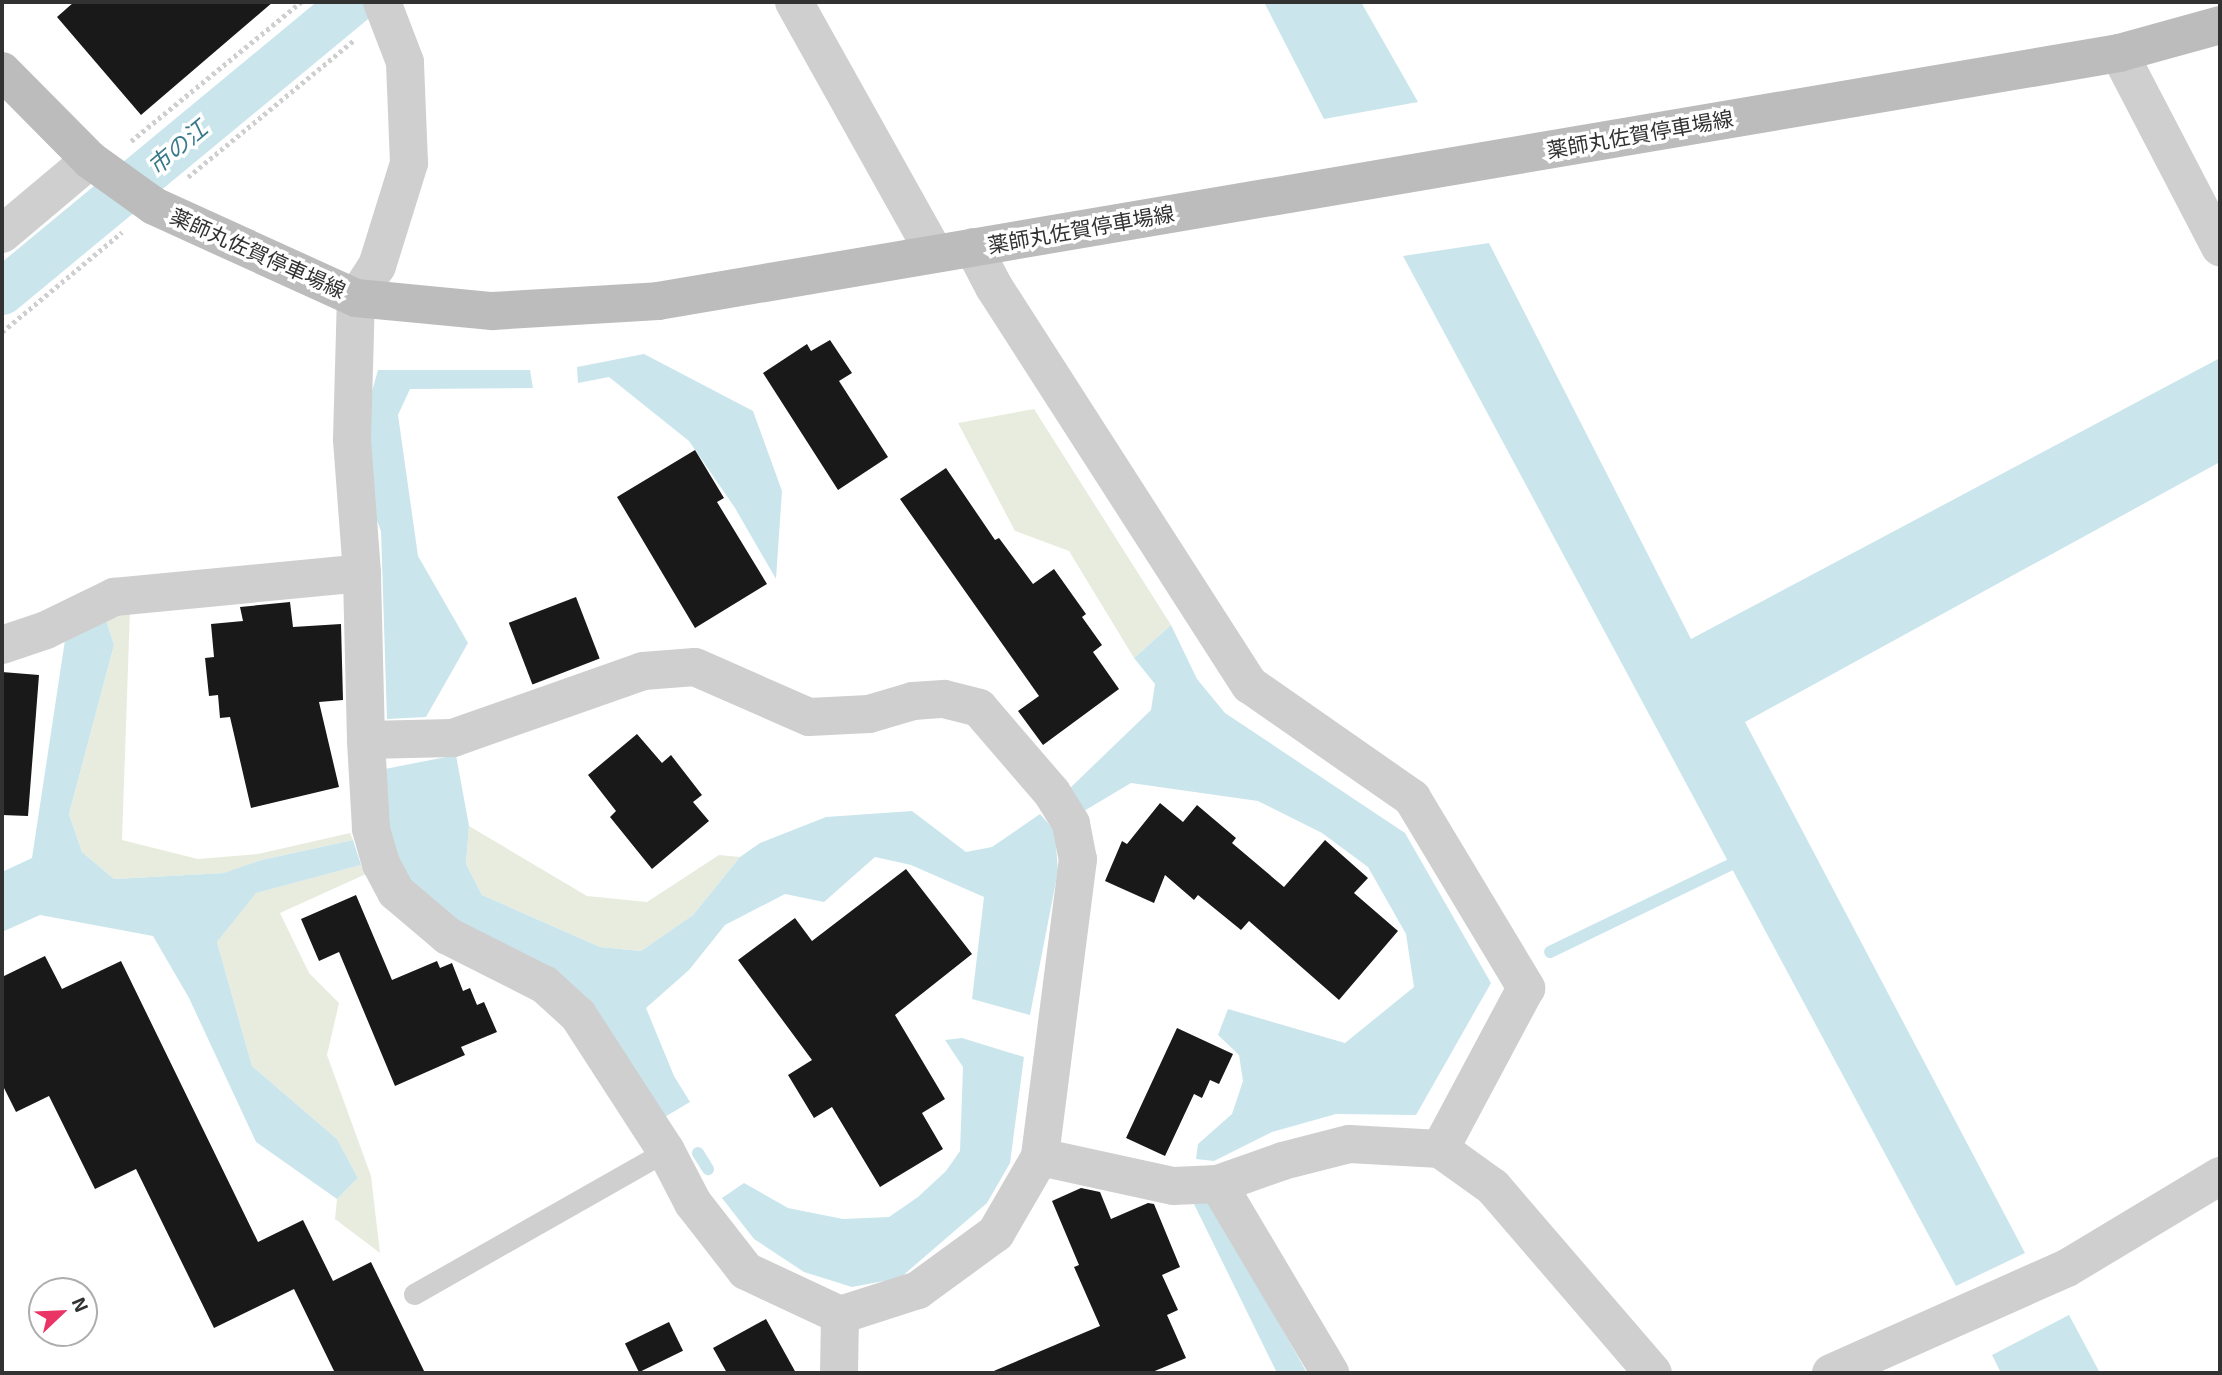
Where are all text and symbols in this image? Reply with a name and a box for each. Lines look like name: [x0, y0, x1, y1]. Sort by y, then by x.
street label: 薬師丸佐賀停車場線: [1545, 105, 1735, 163]
water label: 市の江: [142, 114, 212, 180]
street label: 薬師丸佐賀停車場線: [986, 200, 1176, 258]
street label: 薬師丸佐賀停車場線: [167, 203, 349, 303]
north arrow: [28, 1277, 98, 1347]
text: N: [68, 1294, 94, 1315]

